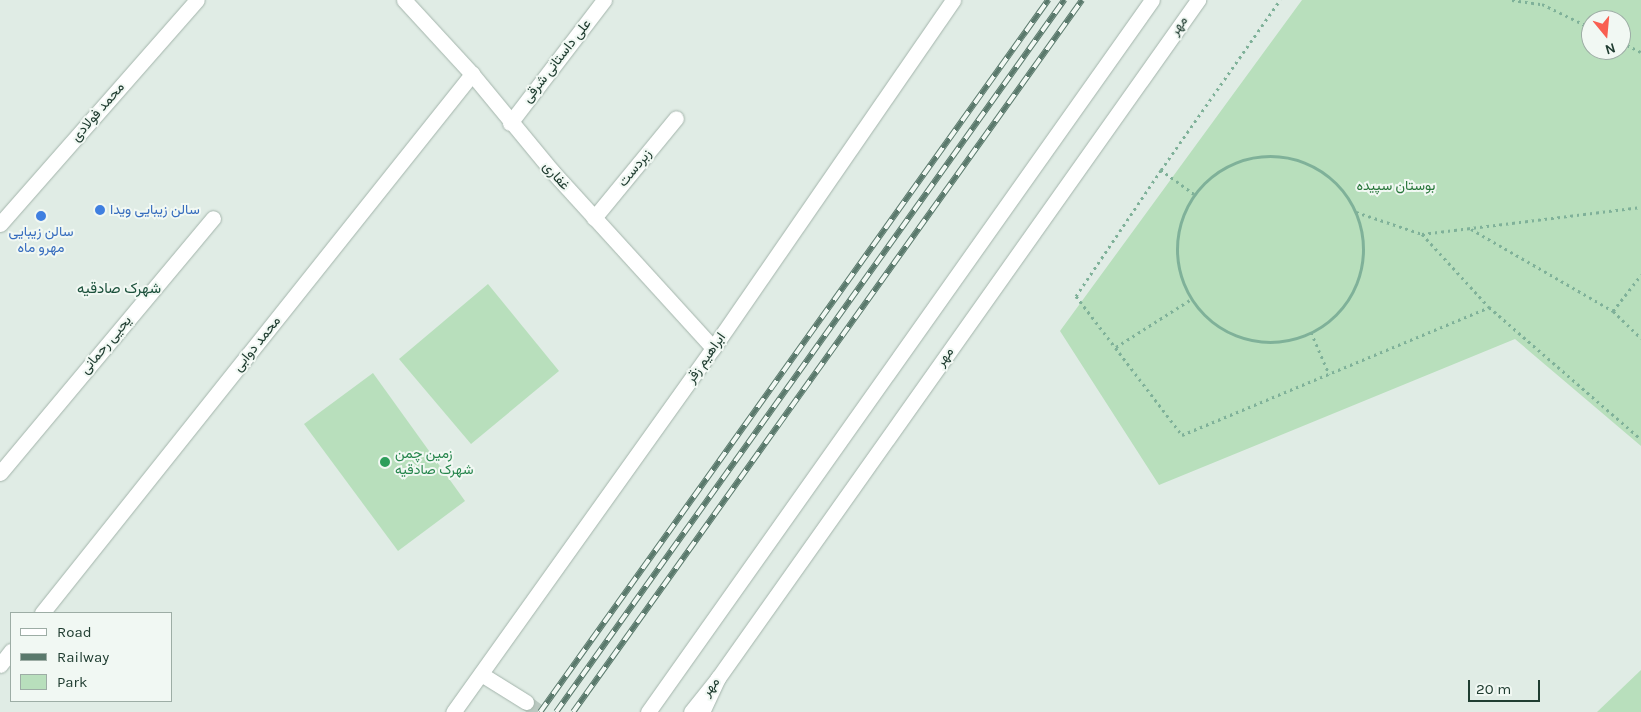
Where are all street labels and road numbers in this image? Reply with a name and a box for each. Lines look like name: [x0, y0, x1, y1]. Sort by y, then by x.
street label: مهر: [1166, 13, 1192, 39]
street label: علی داستانی شرقی: [519, 16, 595, 106]
street label: محمد فولادی: [68, 79, 128, 145]
street label: زبردست: [615, 146, 655, 190]
street label: غفاری: [539, 158, 573, 194]
street label: یحیی رحمانی: [77, 312, 135, 378]
street label: محمد دوابی: [230, 313, 284, 375]
street label: ابراهیم زقر: [683, 330, 729, 386]
street label: مهر: [932, 344, 958, 370]
street label: مهر: [698, 674, 724, 700]

